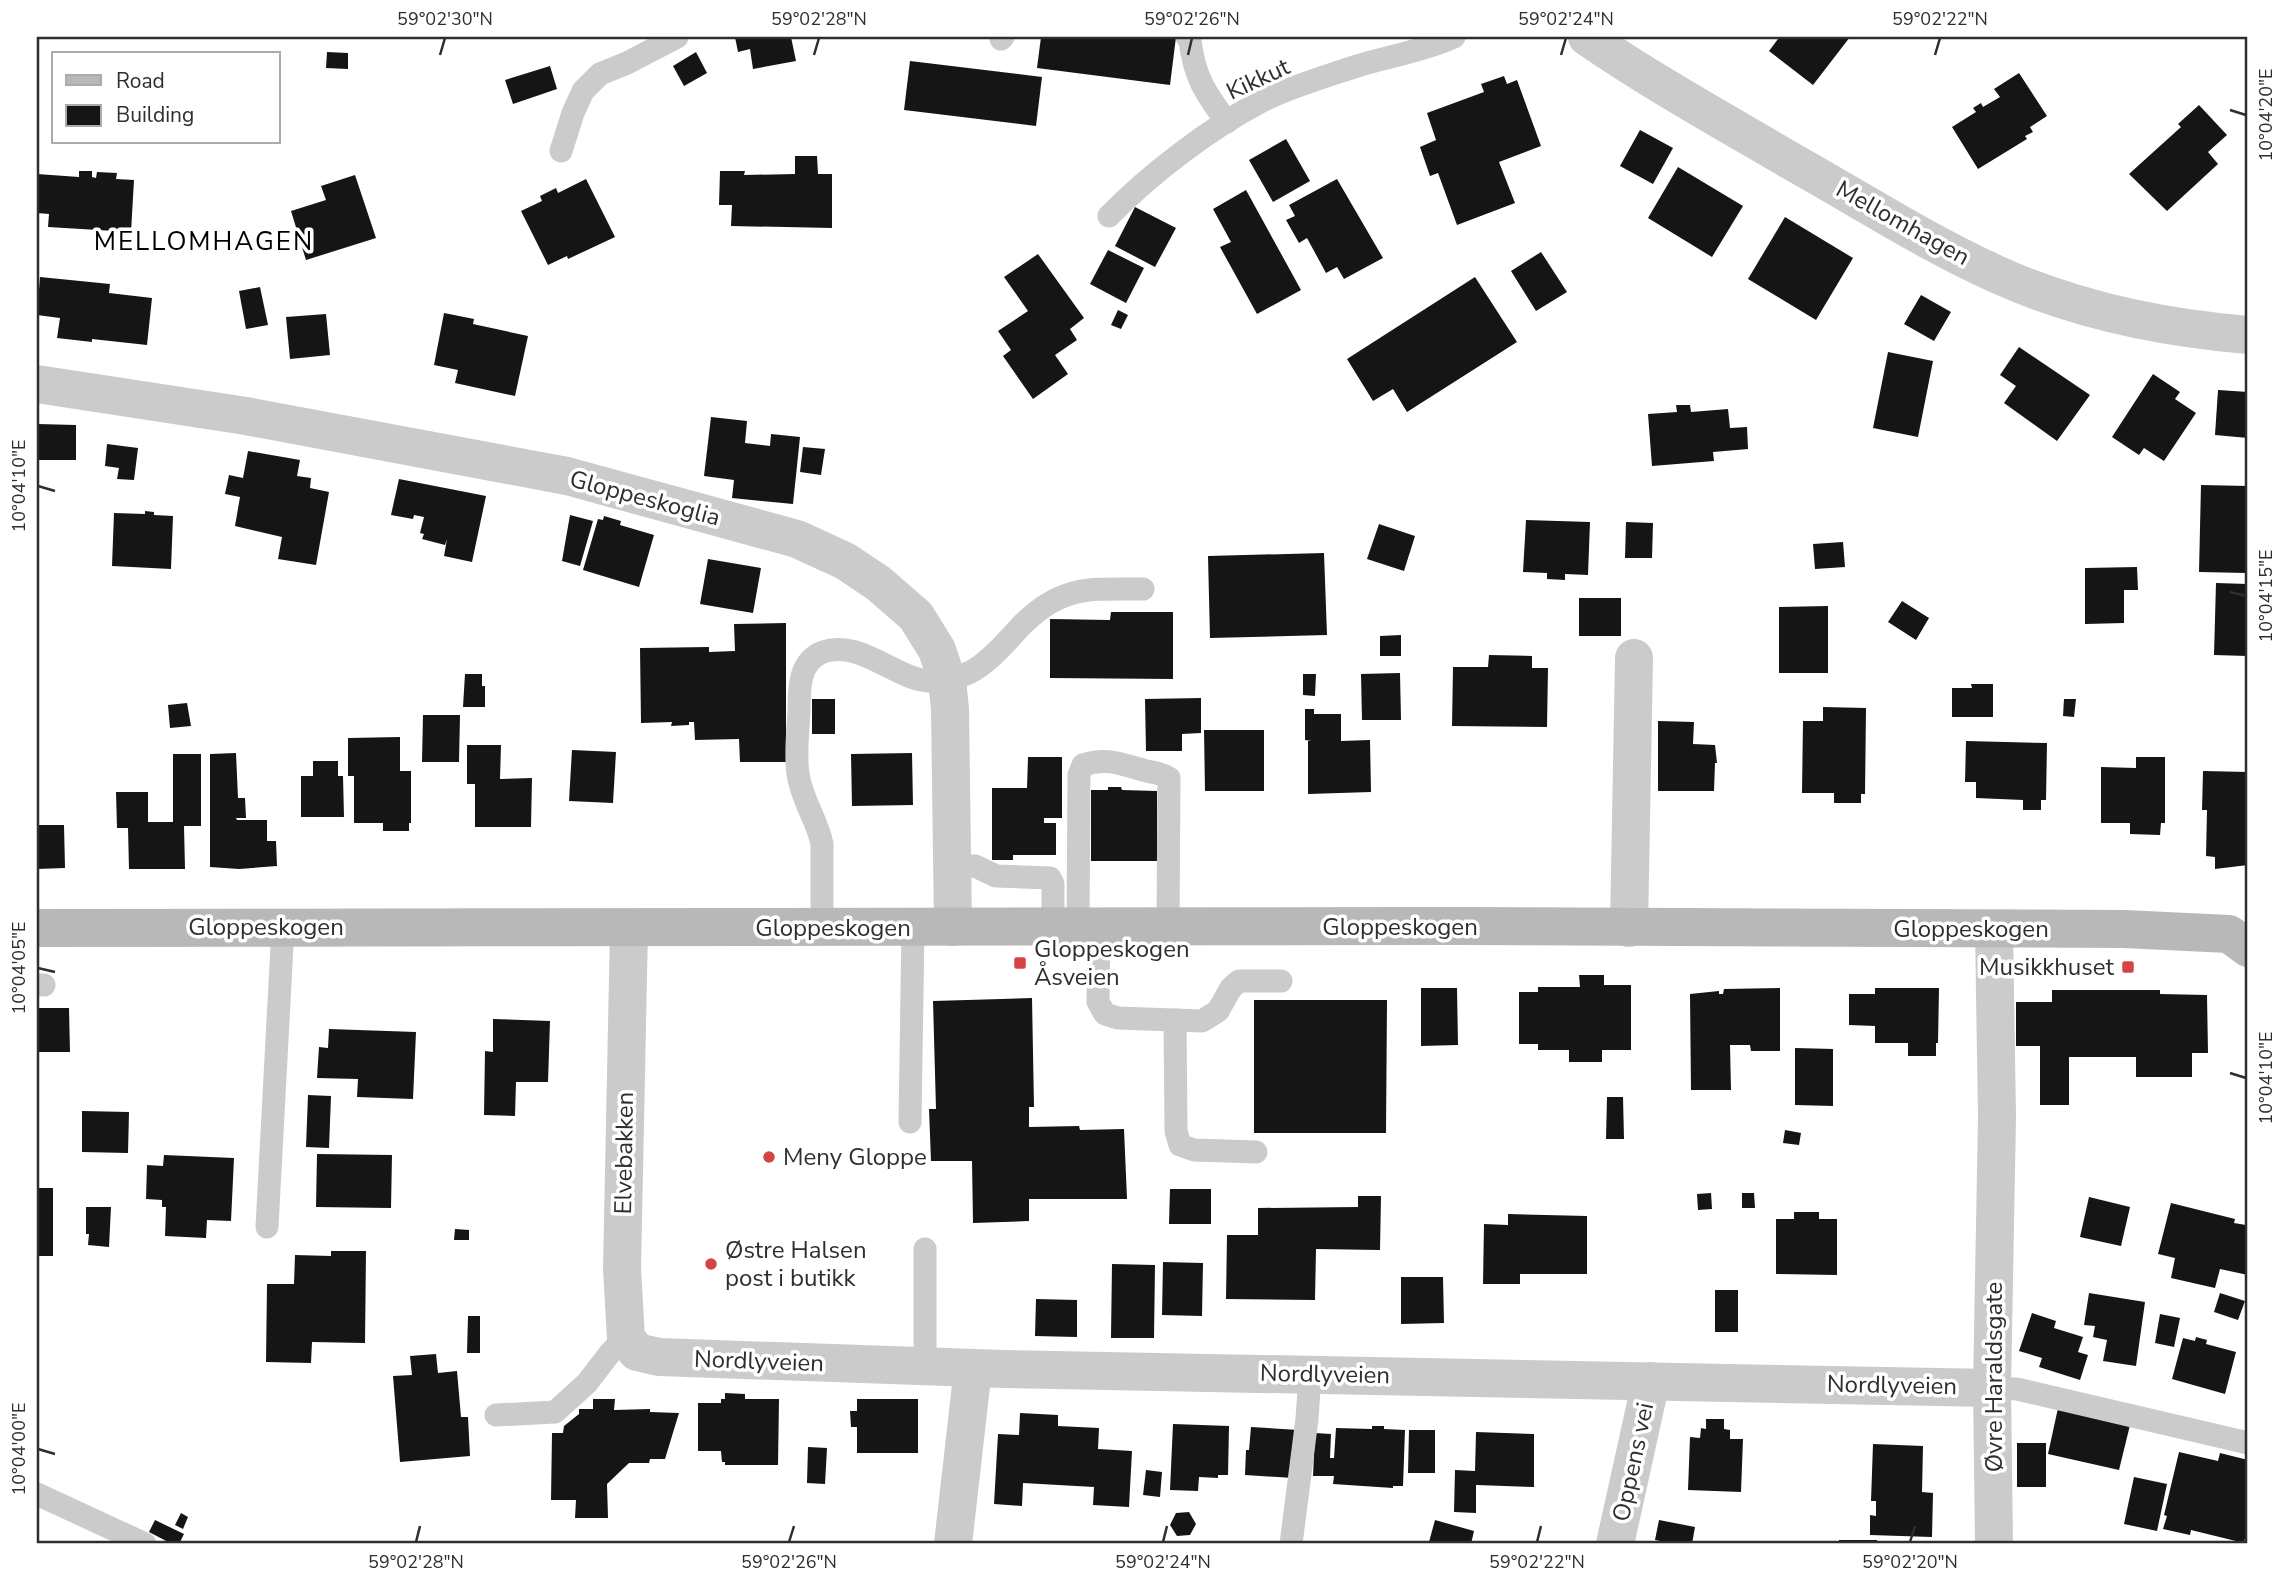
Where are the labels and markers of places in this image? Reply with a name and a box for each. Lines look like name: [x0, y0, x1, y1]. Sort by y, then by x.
place label: Gloppeskogen Åsveien: [1034, 933, 1190, 993]
place label: Musikkhuset: [1979, 951, 2115, 983]
marker: Gloppeskogen Åsveien: [1012, 955, 1028, 971]
marker: Musikkhuset: [2120, 959, 2136, 975]
place label: Meny Gloppe: [783, 1141, 927, 1173]
marker: Meny Gloppe: [761, 1149, 777, 1165]
place label: Østre Halsen post i butikk: [725, 1234, 867, 1294]
marker: Østre Halsen post i butikk: [703, 1256, 719, 1272]

